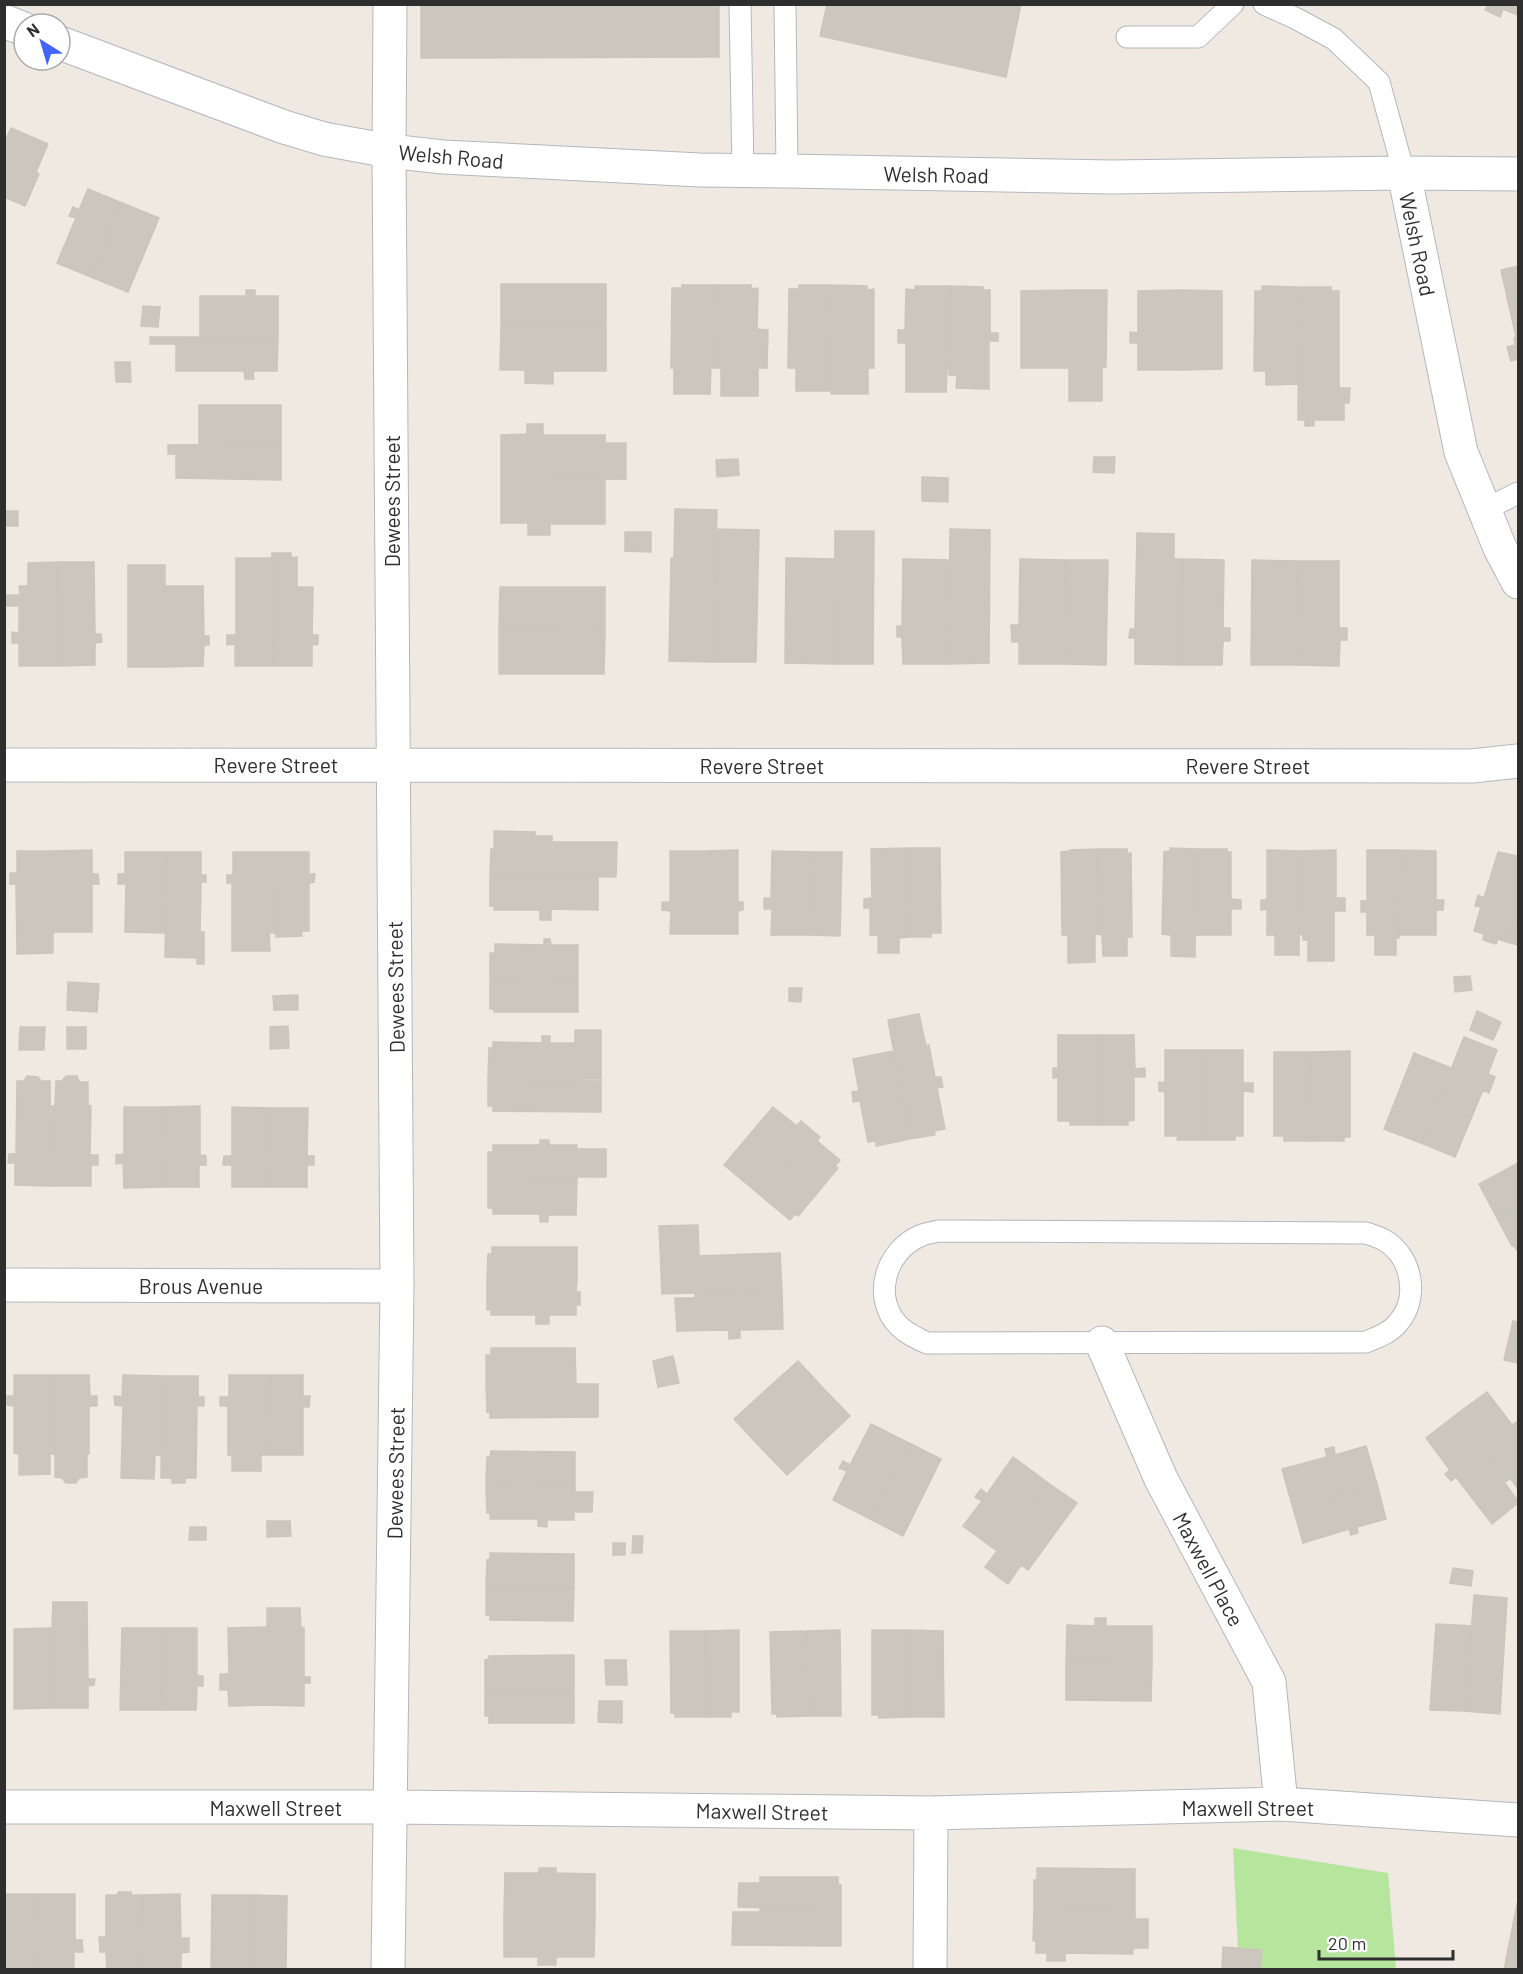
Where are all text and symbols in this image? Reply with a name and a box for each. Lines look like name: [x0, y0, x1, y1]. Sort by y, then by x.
north arrow: [12, 12, 72, 72]
text: N: [23, 19, 43, 40]
street label: Welsh Road: [397, 139, 505, 173]
street label: Welsh Road: [883, 161, 989, 187]
street label: Welsh Road: [1395, 190, 1441, 298]
street label: Dewees Street: [379, 435, 404, 567]
street label: Revere Street: [214, 752, 338, 777]
street label: Revere Street: [700, 753, 824, 778]
street label: Revere Street: [1186, 753, 1310, 778]
street label: Dewees Street: [381, 921, 409, 1053]
street label: Brous Avenue: [139, 1273, 263, 1298]
street label: Dewees Street: [381, 1407, 409, 1539]
street label: Maxwell Place: [1168, 1508, 1250, 1630]
street label: Maxwell Street: [210, 1795, 342, 1820]
street label: Maxwell Street: [1182, 1795, 1314, 1820]
street label: Maxwell Street: [695, 1797, 829, 1825]
scale bar: [1319, 1923, 1452, 1961]
text: 20 m: [1328, 1932, 1366, 1954]

